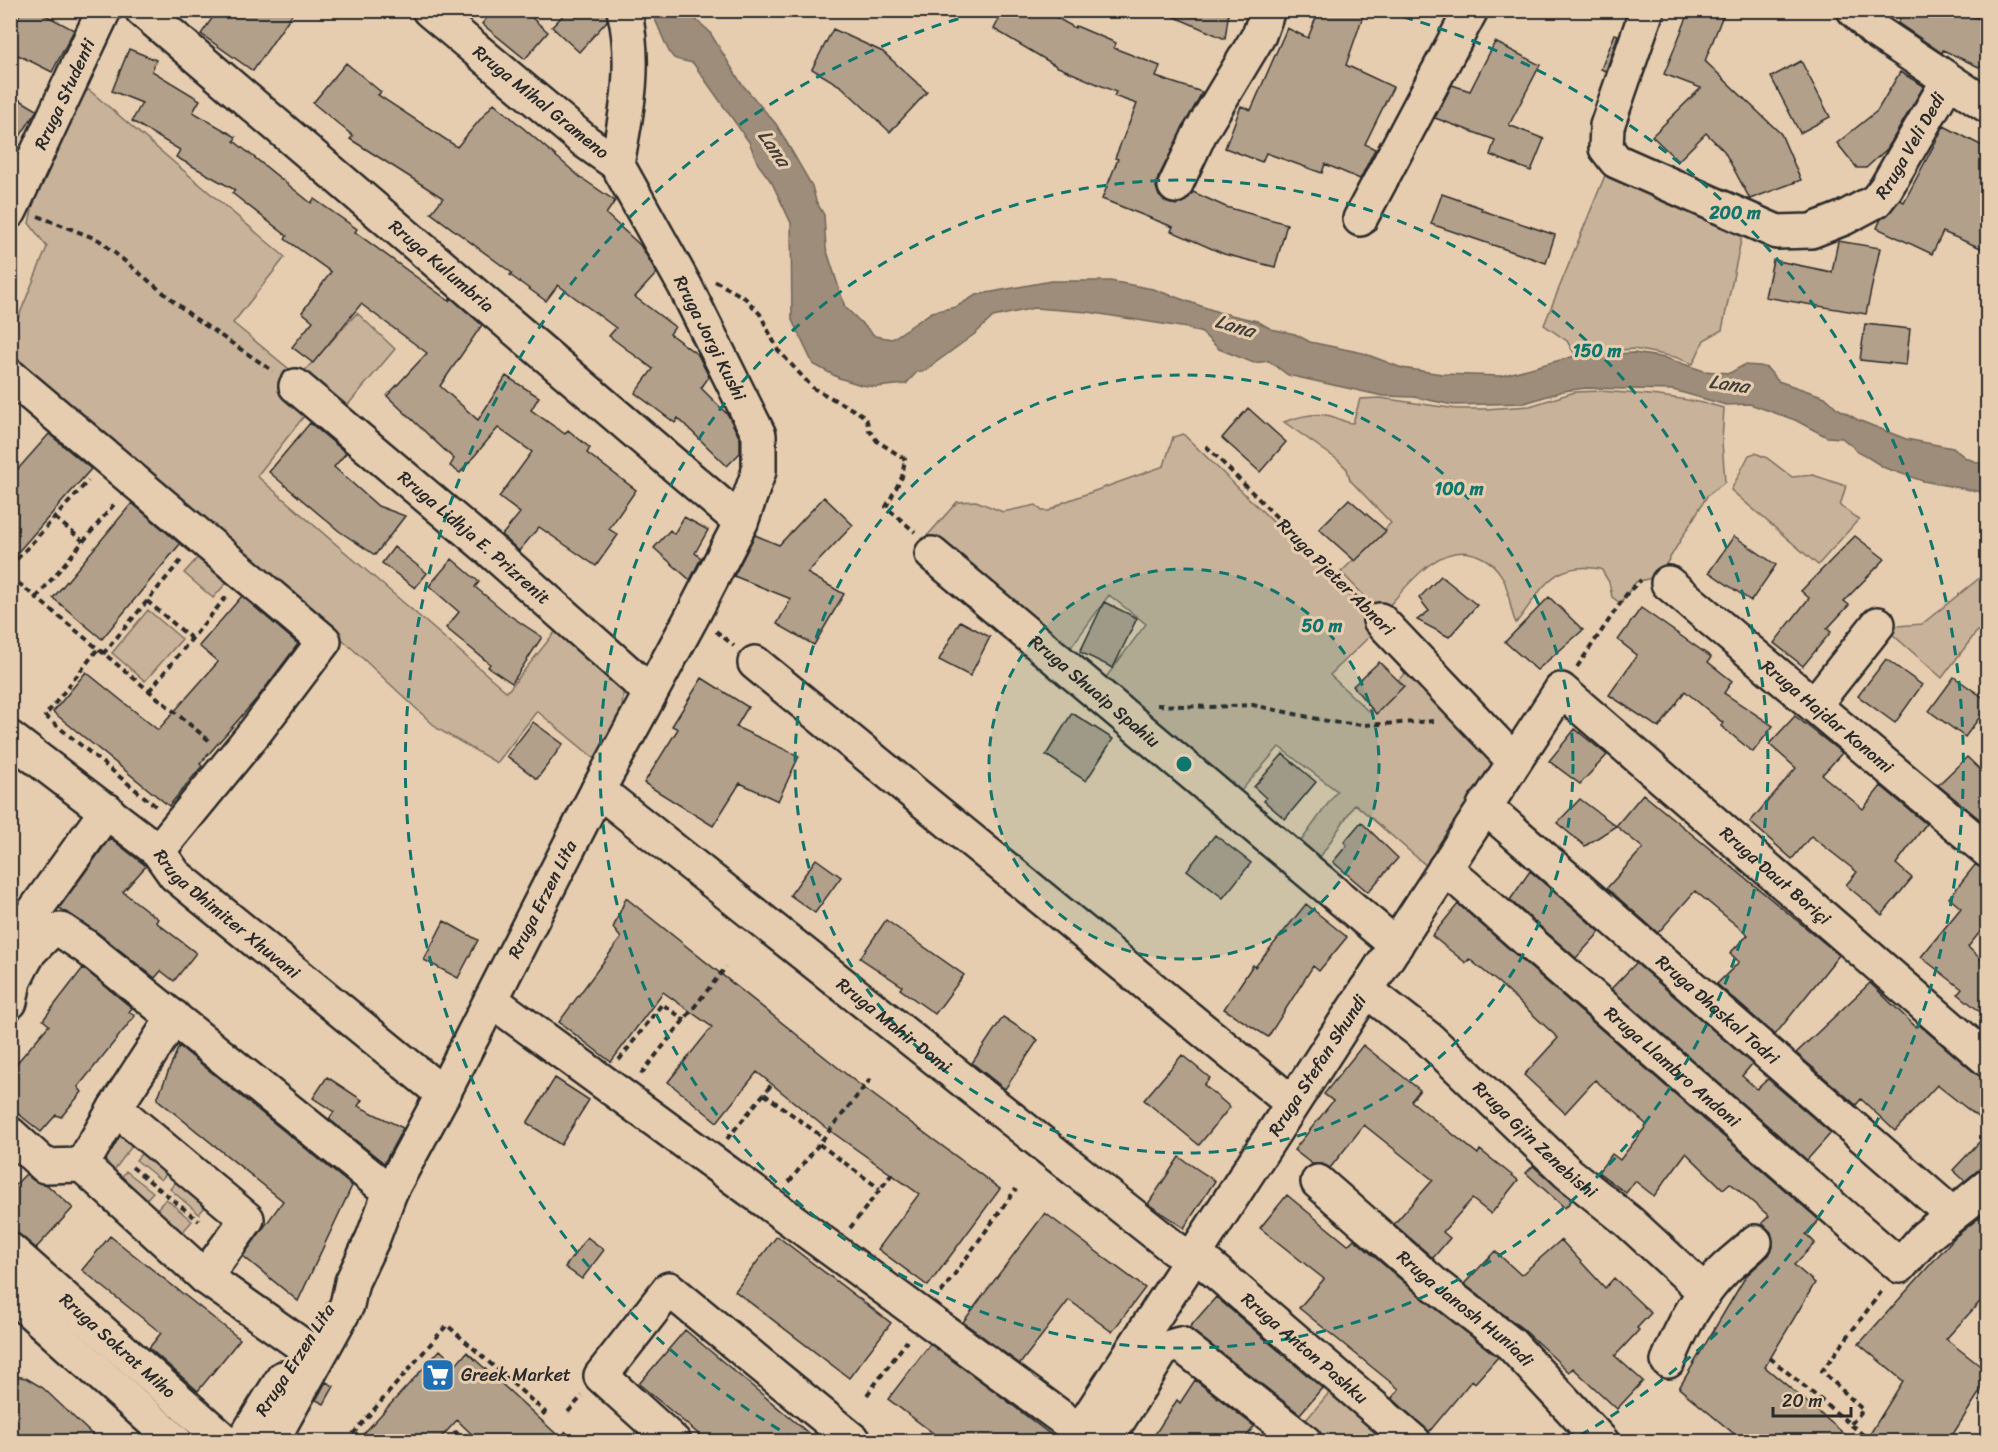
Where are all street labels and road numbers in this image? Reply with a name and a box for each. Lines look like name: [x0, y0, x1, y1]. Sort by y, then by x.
street label: Rruga Studenti: [25, 32, 105, 155]
street label: Rruga Mihal Grameno: [466, 37, 616, 167]
street label: Rruga Veli Dedi: [1867, 85, 1955, 206]
street label: Rruga Kulumbria: [381, 211, 502, 321]
street label: Rruga Jorgi Kushi: [665, 270, 756, 407]
street label: Rruga Lidhja E. Prizrenit: [390, 462, 558, 613]
street label: Rruga Pjeter Abnori: [1269, 510, 1404, 645]
street label: Rruga Shuaip Spahiu: [1022, 626, 1168, 756]
street label: Rruga Hajdar Konomi: [1754, 651, 1902, 782]
street label: Rruga Daut Boriçi: [1712, 818, 1839, 934]
street label: Rruga Erzen Lita: [499, 833, 586, 964]
street label: Rruga Dhimiter Xhuvani: [145, 842, 308, 988]
street label: Rruga Dhaskal Todri: [1648, 946, 1788, 1074]
street label: Rruga Mahir Domi: [829, 969, 960, 1082]
street label: Rruga Stefan Shundi: [1259, 987, 1376, 1143]
street label: Rruga Llambro Andoni: [1597, 998, 1749, 1136]
street label: Rruga Gjin Zenebishi: [1465, 1073, 1605, 1207]
street label: Rruga Janosh Huniadi: [1389, 1242, 1542, 1375]
street label: Rruga Anton Pashku: [1234, 1284, 1376, 1413]
street label: Rruga Sokrat Miho: [52, 1285, 183, 1407]
street label: Rruga Erzen Lita: [246, 1296, 344, 1423]

